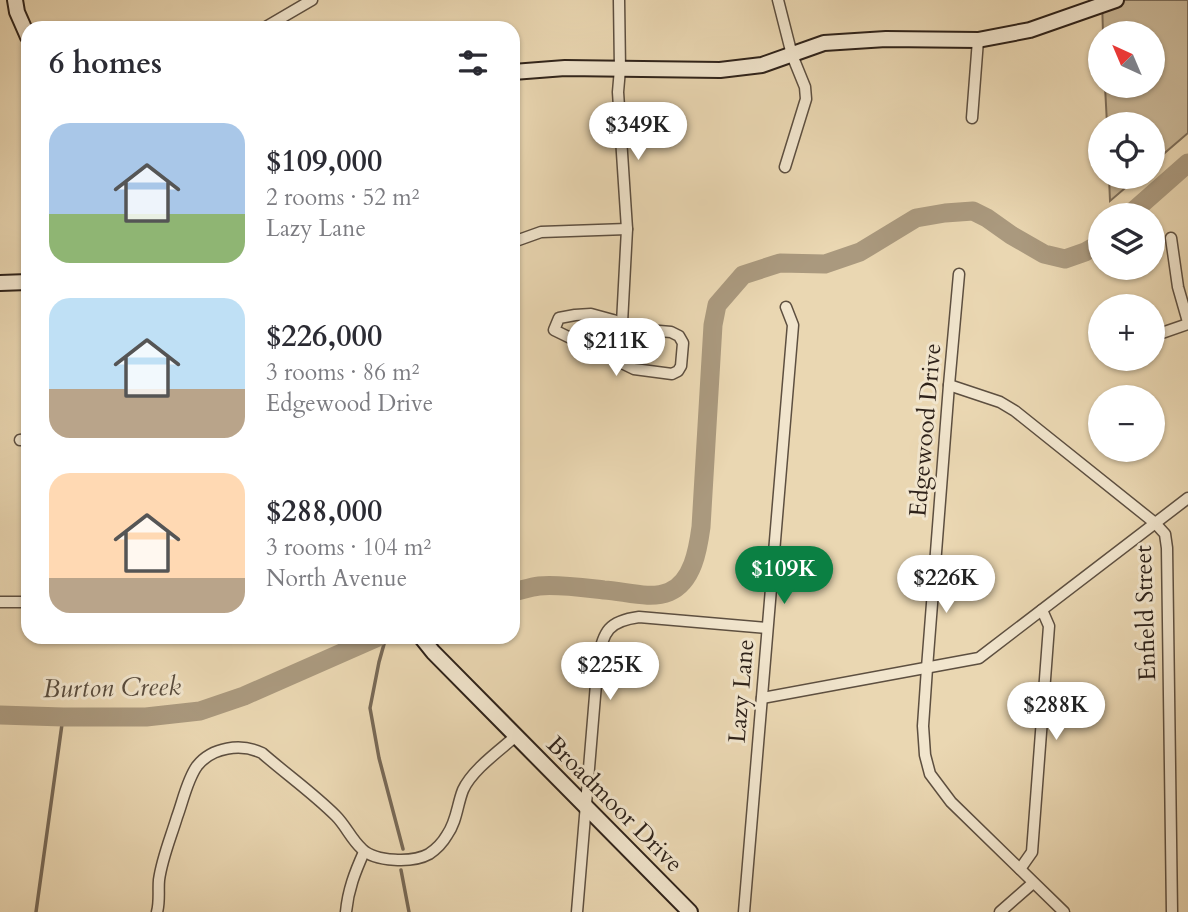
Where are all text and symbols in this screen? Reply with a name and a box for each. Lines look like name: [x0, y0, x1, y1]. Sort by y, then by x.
north arrow: [1088, 21, 1166, 98]
map controls: [1088, 21, 1165, 462]
text: 6 homes: [49, 43, 162, 84]
icon: filters: [454, 44, 492, 82]
pin: $349K: [589, 102, 687, 162]
text: $349K: [605, 109, 671, 140]
button: locate: [1088, 112, 1165, 189]
text: $109,000: [266, 141, 382, 182]
icon: home: [105, 151, 189, 235]
text: 2 rooms · 52 m²: [266, 182, 419, 213]
button: layers: [1088, 203, 1165, 280]
text: Lazy Lane: [266, 213, 366, 244]
button: +: [1088, 294, 1165, 371]
text: $226,000: [266, 316, 382, 357]
pin: $211K: [567, 318, 665, 378]
text: $211K: [583, 325, 649, 356]
icon: home: [105, 326, 189, 410]
street label: Edgewood Drive: [901, 342, 950, 518]
text: 3 rooms · 86 m²: [266, 357, 419, 388]
button: −: [1088, 385, 1165, 462]
text: Edgewood Drive: [266, 388, 433, 419]
text: $288,000: [266, 491, 382, 532]
icon: home: [105, 501, 189, 585]
text: 3 rooms · 104 m²: [266, 532, 431, 563]
street label: Enfield Street: [1127, 544, 1164, 681]
pin: $109K: [735, 546, 833, 606]
text: $109K: [751, 553, 817, 584]
pin: $226K: [897, 556, 995, 615]
text: $226K: [913, 562, 979, 593]
text: North Avenue: [266, 563, 407, 594]
street label: Lazy Lane: [721, 638, 762, 744]
pin: $225K: [561, 642, 659, 702]
text: $225K: [577, 649, 643, 680]
water label: Burton Creek: [43, 669, 182, 706]
pin: $288K: [1007, 682, 1105, 742]
text: $288K: [1023, 689, 1089, 720]
street label: Broadmoor Drive: [539, 729, 690, 880]

